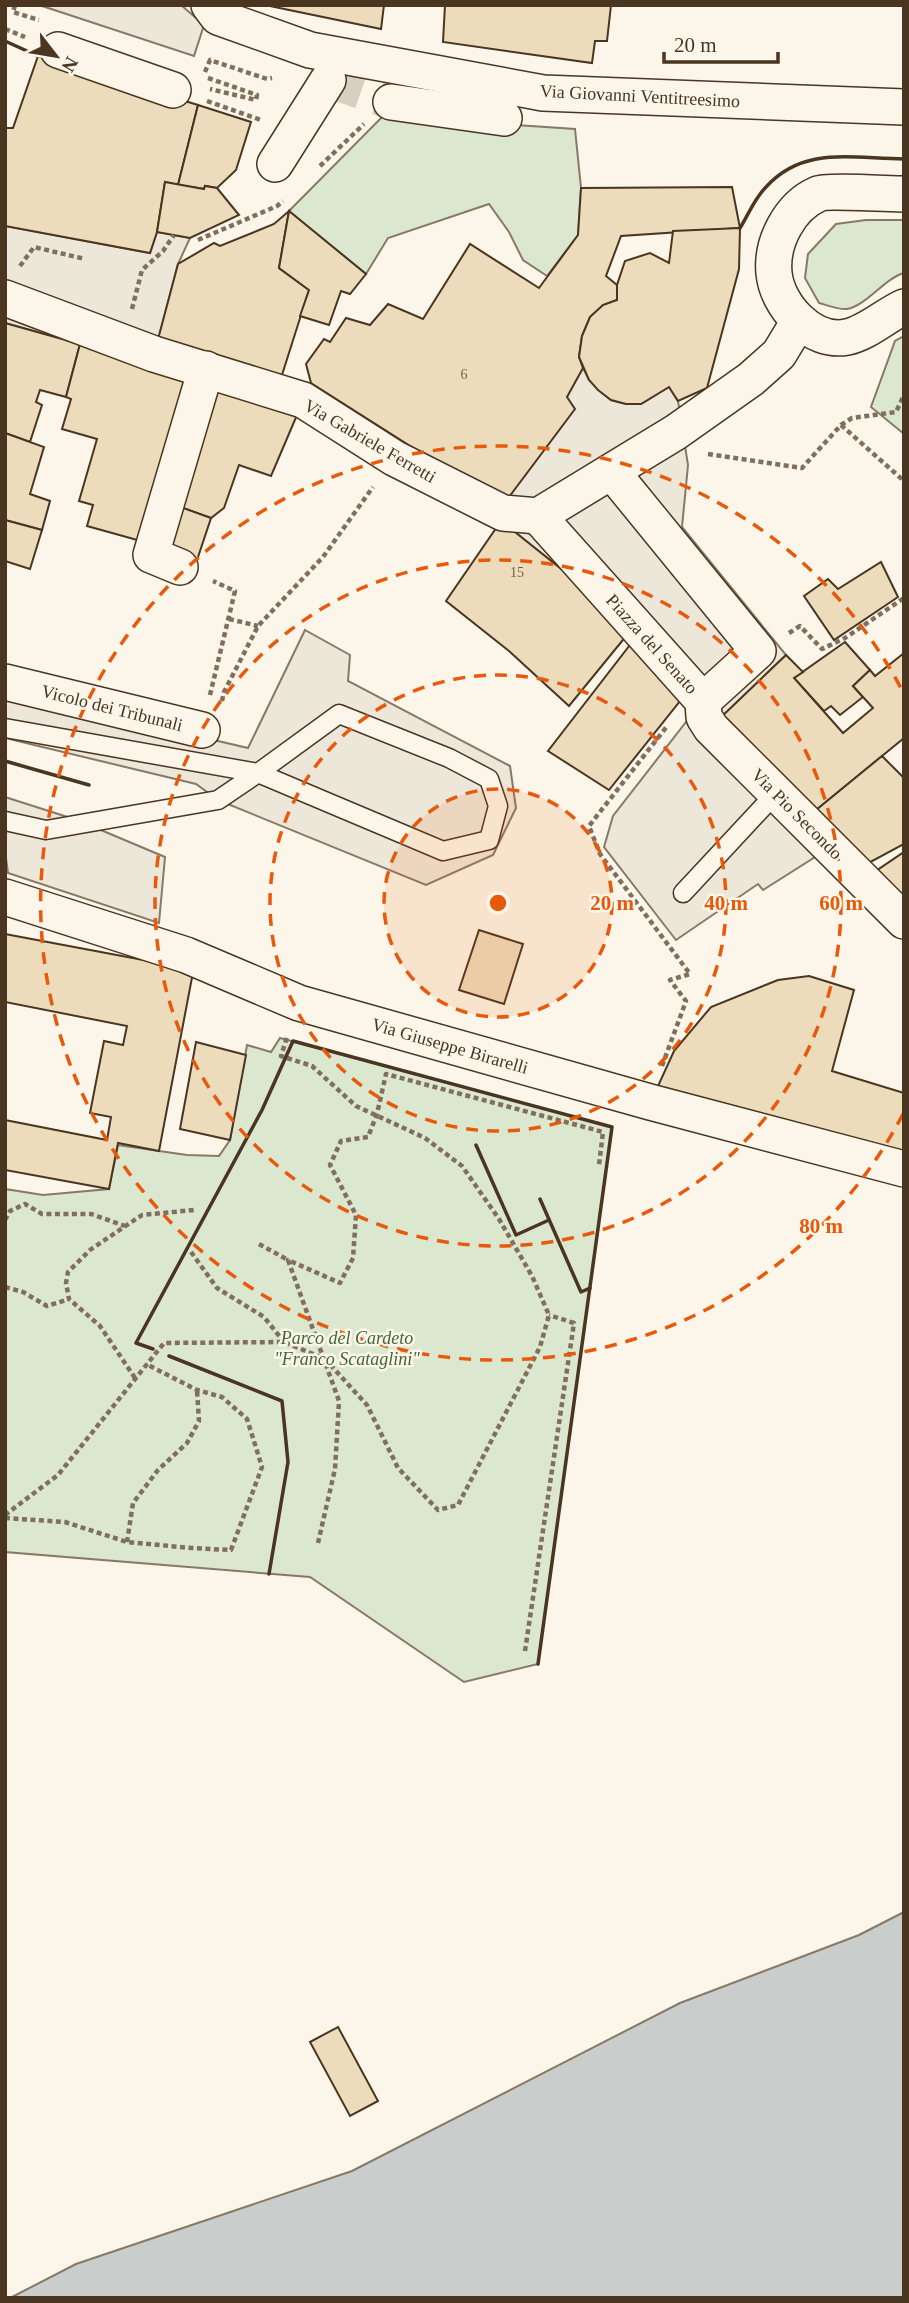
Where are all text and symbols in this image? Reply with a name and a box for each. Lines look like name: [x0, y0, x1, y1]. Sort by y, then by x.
north arrow: [21, 21, 91, 91]
scale bar: [664, 21, 778, 65]
text: 20 m: [674, 33, 717, 57]
text: N: [57, 53, 83, 76]
street label: Via Giovanni Ventitreesimo: [539, 81, 741, 111]
house number: 6: [461, 367, 468, 382]
street label: Via Gabriele Ferretti: [301, 395, 439, 487]
house number: 15: [510, 565, 524, 580]
street label: Piazza del Senato: [602, 590, 702, 698]
street label: Vicolo dei Tribunali: [39, 681, 185, 735]
street label: Via Pio Secondo: [748, 765, 846, 863]
centre of rings: [486, 891, 510, 915]
text: 20 m: [590, 891, 634, 915]
text: 40 m: [704, 891, 748, 915]
text: 60 m: [819, 891, 863, 915]
street label: Via Giuseppe Birarelli: [369, 1014, 531, 1078]
text: 80 m: [799, 1214, 843, 1238]
park label: Parco del Cardeto "Franco Scataglini": [274, 1328, 420, 1369]

